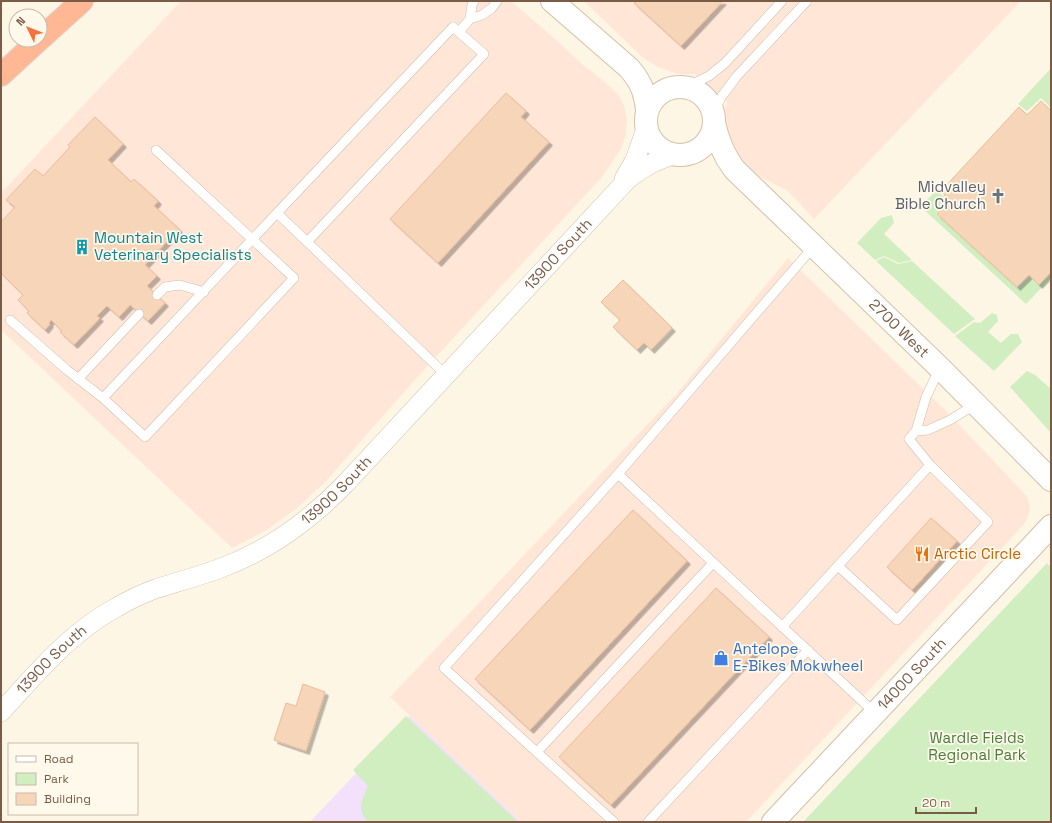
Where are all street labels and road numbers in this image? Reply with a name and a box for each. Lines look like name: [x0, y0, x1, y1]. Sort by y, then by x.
street label: 13900 South: [520, 214, 596, 294]
street label: 2700 West: [865, 295, 934, 362]
street label: 13900 South: [297, 452, 375, 529]
street label: 13900 South: [12, 620, 90, 698]
street label: 14000 South: [873, 634, 950, 714]

